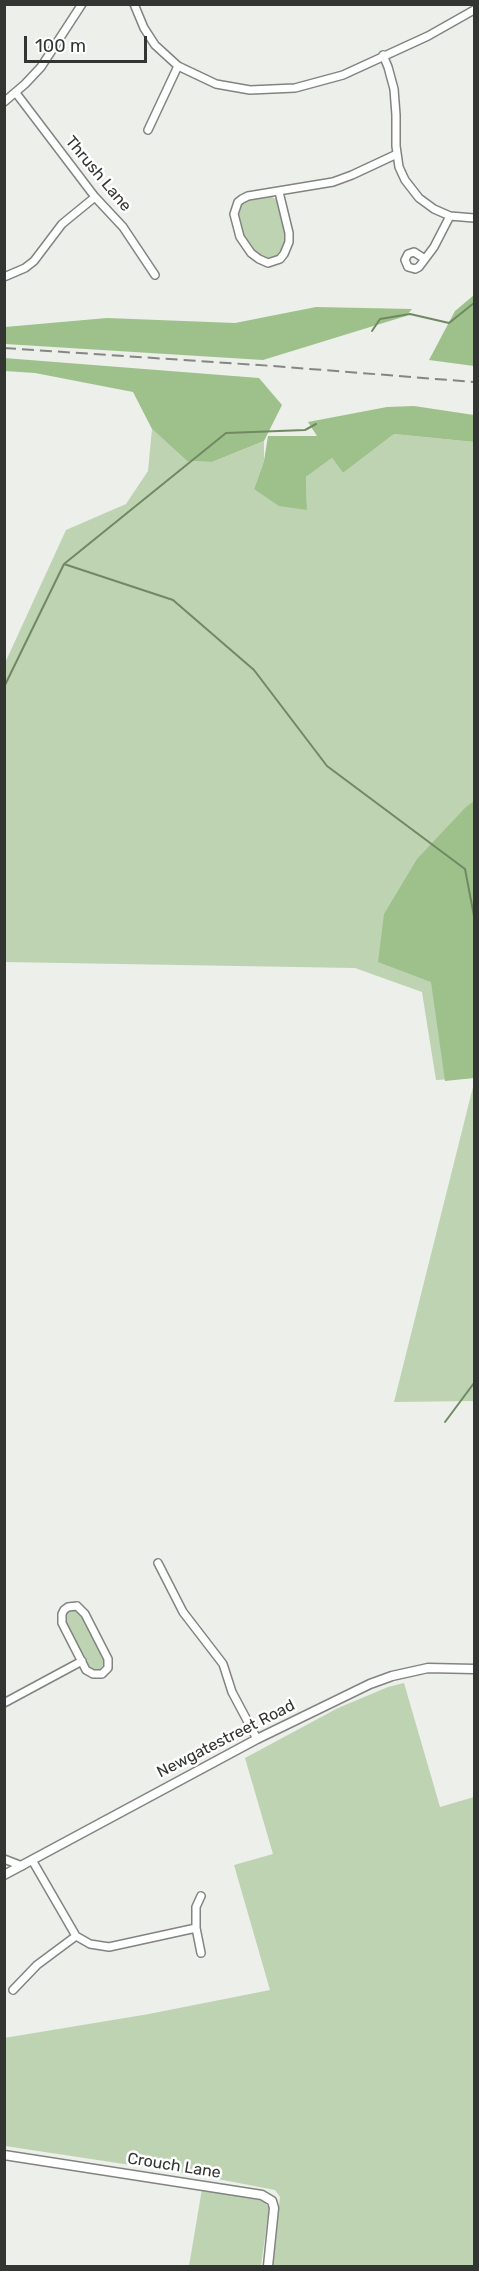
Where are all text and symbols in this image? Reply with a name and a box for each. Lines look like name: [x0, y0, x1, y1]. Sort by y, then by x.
scale bar: [27, 24, 150, 62]
text: 100 m: [35, 35, 86, 57]
street label: Thrush Lane: [61, 132, 135, 216]
street label: Newgatestreet Road: [154, 1696, 298, 1782]
street label: Crouch Lane: [126, 2149, 222, 2183]

